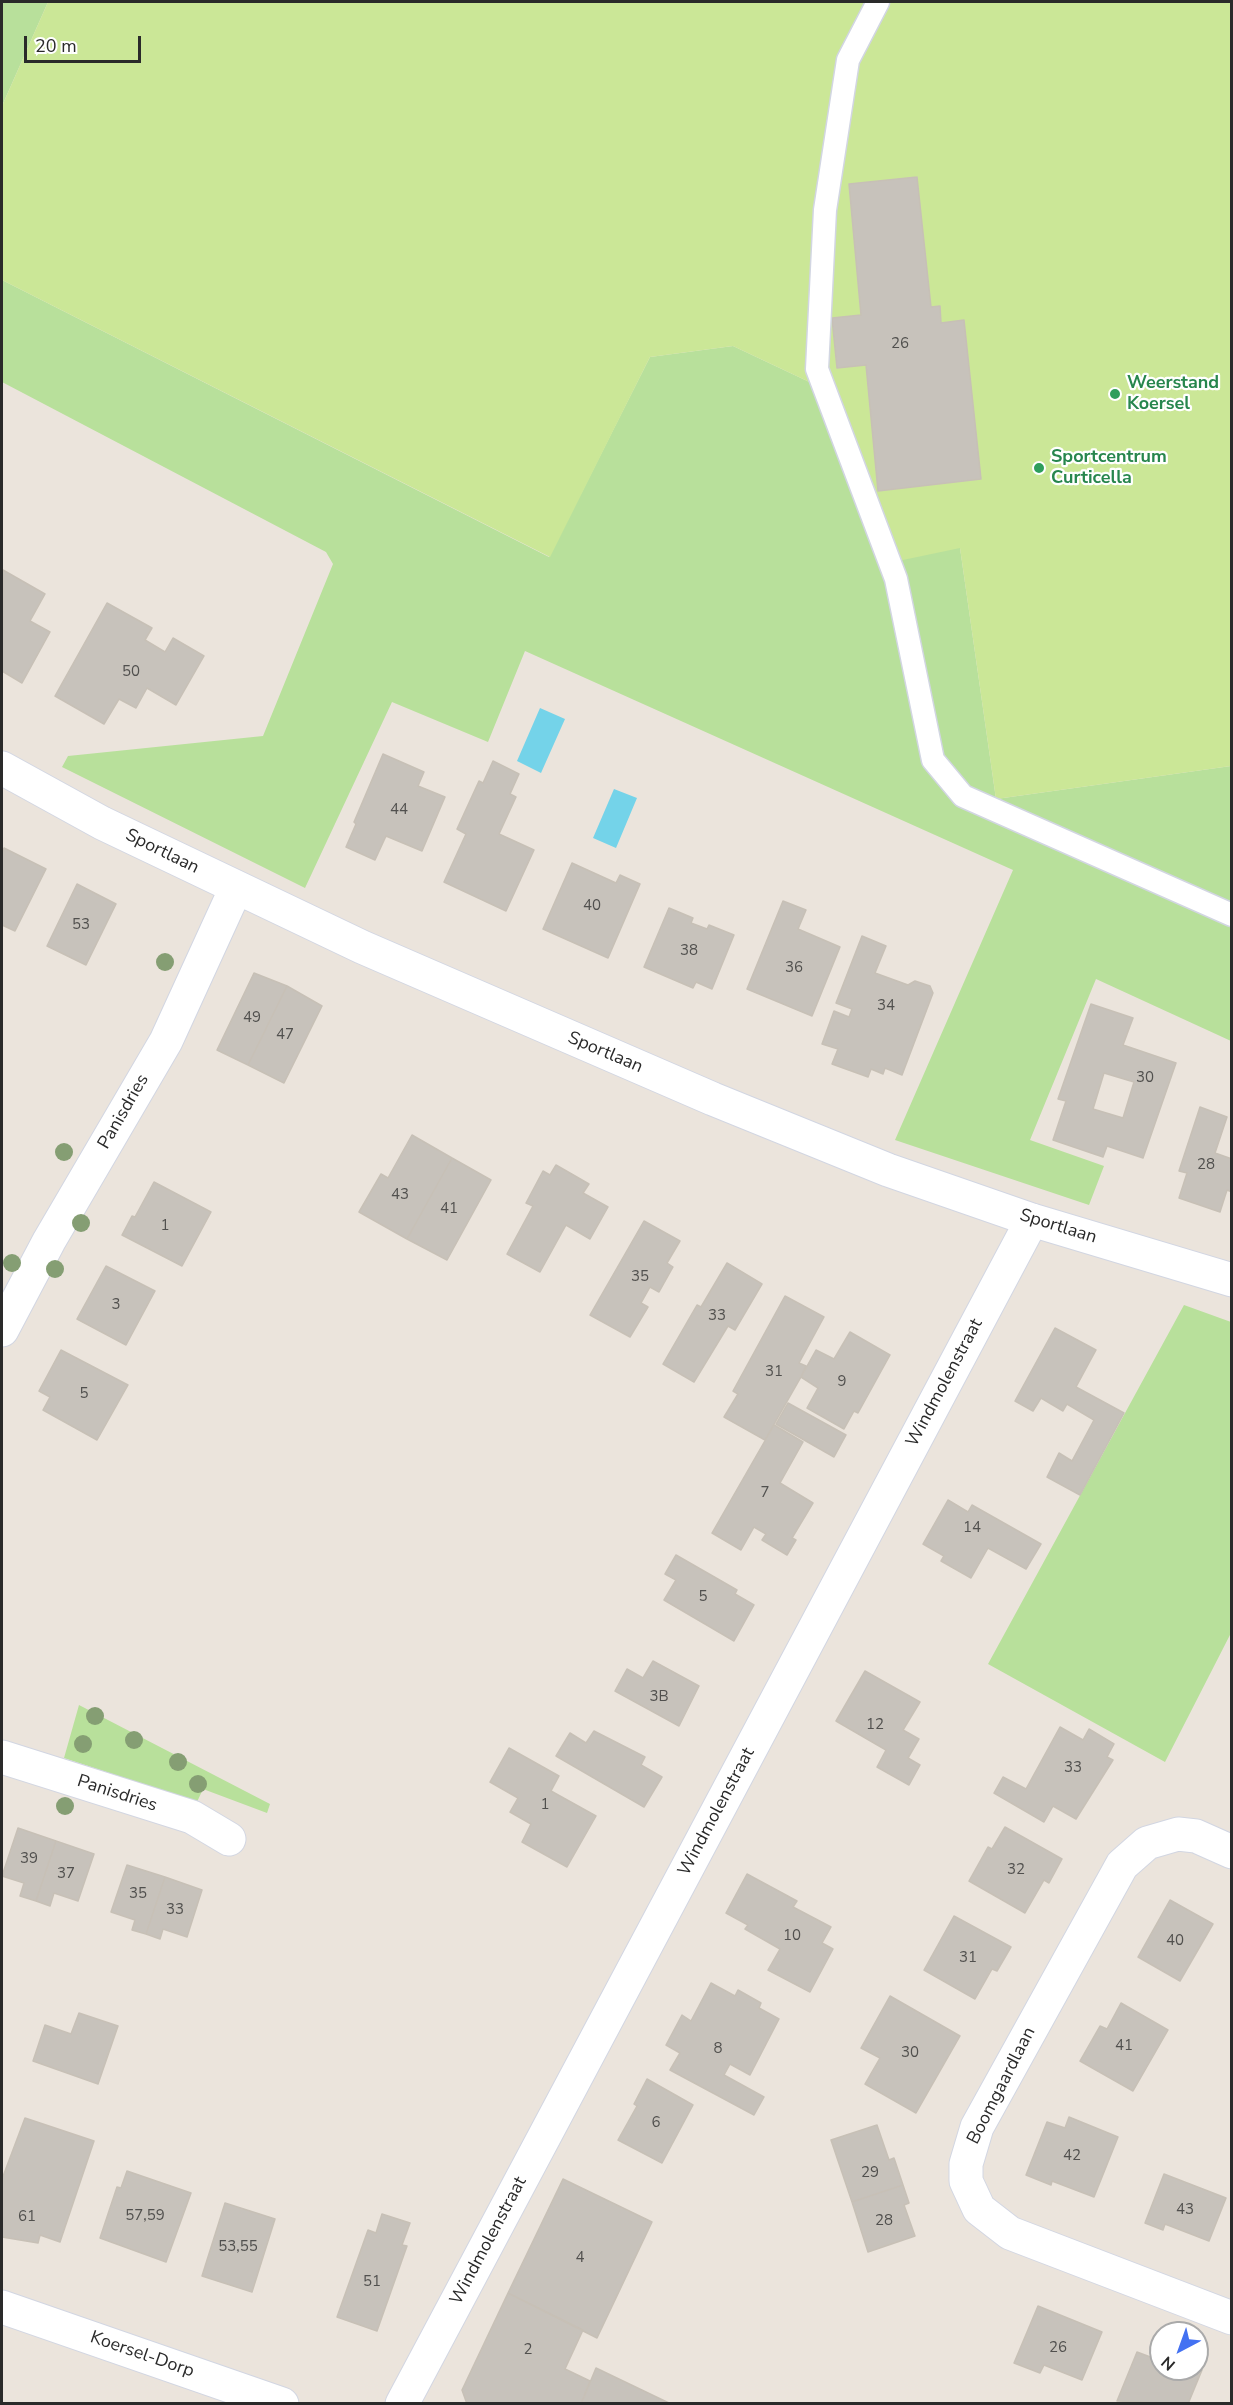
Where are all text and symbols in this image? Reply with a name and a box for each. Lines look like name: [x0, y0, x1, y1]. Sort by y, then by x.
scale bar: [27, 24, 144, 62]
text: 20 m: [35, 34, 77, 58]
house number: 26: [891, 335, 909, 353]
place label: Weerstand Koersel: [1127, 373, 1219, 416]
marker: Weerstand Koersel: [1108, 387, 1122, 401]
place label: Sportcentrum Curticella: [1051, 447, 1167, 490]
marker: Sportcentrum Curticella: [1032, 461, 1046, 475]
house number: 50: [122, 663, 140, 681]
house number: 44: [390, 801, 408, 819]
street label: Sportlaan: [122, 825, 202, 879]
house number: 40: [583, 897, 601, 915]
house number: 53: [72, 916, 90, 934]
house number: 38: [680, 942, 698, 960]
house number: 36: [785, 959, 803, 977]
house number: 34: [877, 997, 895, 1015]
house number: 49: [243, 1009, 261, 1027]
house number: 47: [276, 1026, 294, 1044]
street label: Sportlaan: [564, 1028, 646, 1078]
house number: 30: [1136, 1069, 1154, 1087]
street label: Panisdries: [94, 1071, 154, 1153]
house number: 28: [1197, 1156, 1215, 1174]
house number: 43: [391, 1186, 409, 1204]
house number: 41: [440, 1200, 458, 1218]
street label: Sportlaan: [1017, 1205, 1099, 1249]
house number: 1: [161, 1217, 169, 1235]
house number: 35: [631, 1268, 649, 1286]
house number: 3: [112, 1296, 120, 1314]
house number: 33: [708, 1307, 726, 1325]
street label: Windmolenstraat: [902, 1315, 988, 1451]
house number: 31: [765, 1363, 783, 1381]
house number: 9: [838, 1373, 846, 1391]
house number: 5: [80, 1385, 88, 1403]
house number: 7: [761, 1484, 769, 1502]
house number: 14: [963, 1519, 981, 1537]
house number: 5: [699, 1588, 707, 1606]
house number: 3B: [649, 1688, 669, 1706]
house number: 12: [866, 1716, 884, 1734]
street label: Windmolenstraat: [674, 1744, 760, 1880]
house number: 33: [1064, 1759, 1082, 1777]
street label: Panisdries: [74, 1771, 160, 1817]
house number: 1: [541, 1796, 549, 1814]
house number: 39: [20, 1850, 38, 1868]
house number: 32: [1007, 1861, 1025, 1879]
house number: 37: [57, 1865, 75, 1883]
house number: 35: [129, 1885, 147, 1903]
house number: 33: [166, 1901, 184, 1919]
house number: 10: [783, 1927, 801, 1945]
house number: 40: [1166, 1932, 1184, 1950]
house number: 31: [959, 1949, 977, 1967]
street label: Boomgaardlaan: [963, 2024, 1041, 2148]
house number: 41: [1115, 2037, 1133, 2055]
house number: 8: [714, 2040, 722, 2058]
house number: 30: [901, 2044, 919, 2062]
house number: 6: [652, 2114, 660, 2132]
house number: 42: [1063, 2147, 1081, 2165]
house number: 29: [861, 2164, 879, 2182]
street label: Windmolenstraat: [446, 2173, 532, 2309]
house number: 43: [1176, 2201, 1194, 2219]
house number: 57,59: [125, 2207, 165, 2225]
house number: 61: [18, 2208, 36, 2226]
house number: 28: [875, 2212, 893, 2230]
house number: 53,55: [218, 2238, 258, 2256]
house number: 4: [576, 2249, 584, 2267]
house number: 51: [363, 2273, 381, 2291]
north arrow: [1149, 2321, 1209, 2381]
street label: Koersel-Dorp: [87, 2327, 197, 2383]
house number: 26: [1049, 2339, 1067, 2357]
house number: 2: [524, 2341, 532, 2359]
text: N: [1157, 2351, 1180, 2375]

